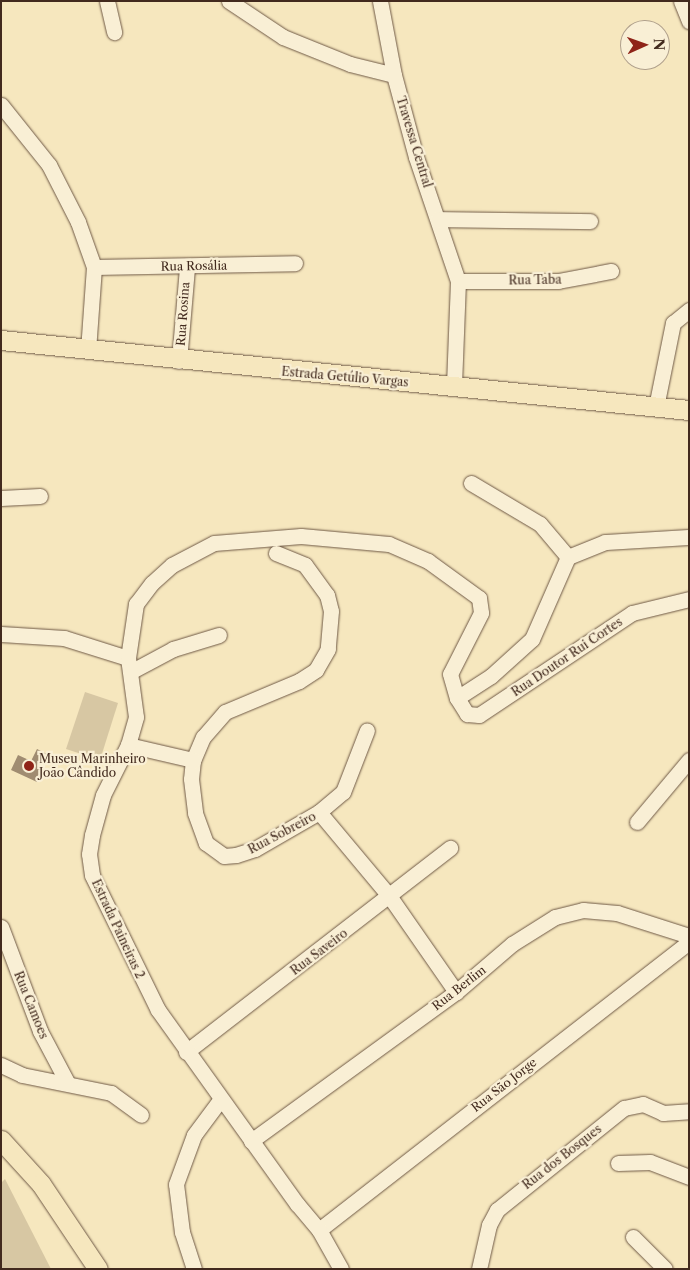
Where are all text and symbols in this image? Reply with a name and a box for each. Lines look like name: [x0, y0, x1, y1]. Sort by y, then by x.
north arrow: [620, 20, 670, 70]
text: N: [650, 38, 668, 51]
street label: Travessa Central: [393, 95, 435, 189]
street label: Rua Rosália: [160, 258, 228, 274]
street label: Rua Taba: [508, 272, 562, 288]
street label: Rua Rosina: [174, 281, 192, 347]
street label: Estrada Getúlio Vargas: [281, 364, 409, 390]
street label: Rua Doutor Rui Cortes: [509, 614, 625, 700]
place label: Museu Marinheiro João Cândido: [39, 752, 146, 780]
marker: Museu Marinheiro João Cândido: [23, 760, 35, 772]
street label: Rua Sobreiro: [246, 809, 318, 857]
street label: Estrada Paineiras 2: [89, 877, 147, 981]
street label: Rua Saveiro: [288, 926, 350, 978]
street label: Rua Berlim: [429, 963, 489, 1013]
street label: Rua Camoes: [11, 969, 51, 1041]
street label: Rua São Jorge: [468, 1055, 540, 1115]
street label: Rua dos Bosques: [520, 1122, 604, 1192]

